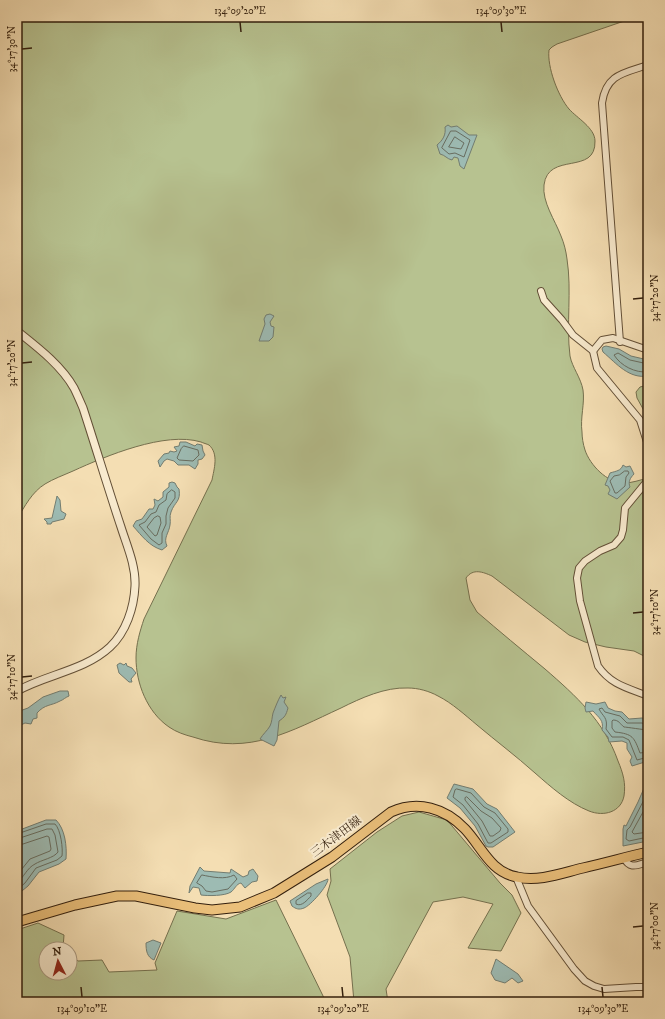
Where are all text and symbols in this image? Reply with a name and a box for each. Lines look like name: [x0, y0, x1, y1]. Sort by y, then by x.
text: 134°09'20"E: [214, 5, 266, 17]
text: 134°09'30"E: [476, 5, 526, 17]
text: 34°17'30"N: [6, 26, 18, 72]
text: 34°17'20"N: [649, 274, 661, 322]
text: 34°17'20"N: [6, 339, 18, 387]
text: 34°17'10"N: [649, 589, 661, 635]
text: 34°17'10"N: [6, 654, 18, 700]
street label: 三木津田線: [308, 813, 364, 861]
text: 34°17'00"N: [649, 902, 661, 950]
north arrow: [38, 941, 78, 981]
text: N: [52, 945, 62, 959]
text: 134°09'10"E: [57, 1003, 107, 1015]
text: 134°09'20"E: [317, 1003, 369, 1015]
text: 134°09'30"E: [578, 1003, 628, 1015]

